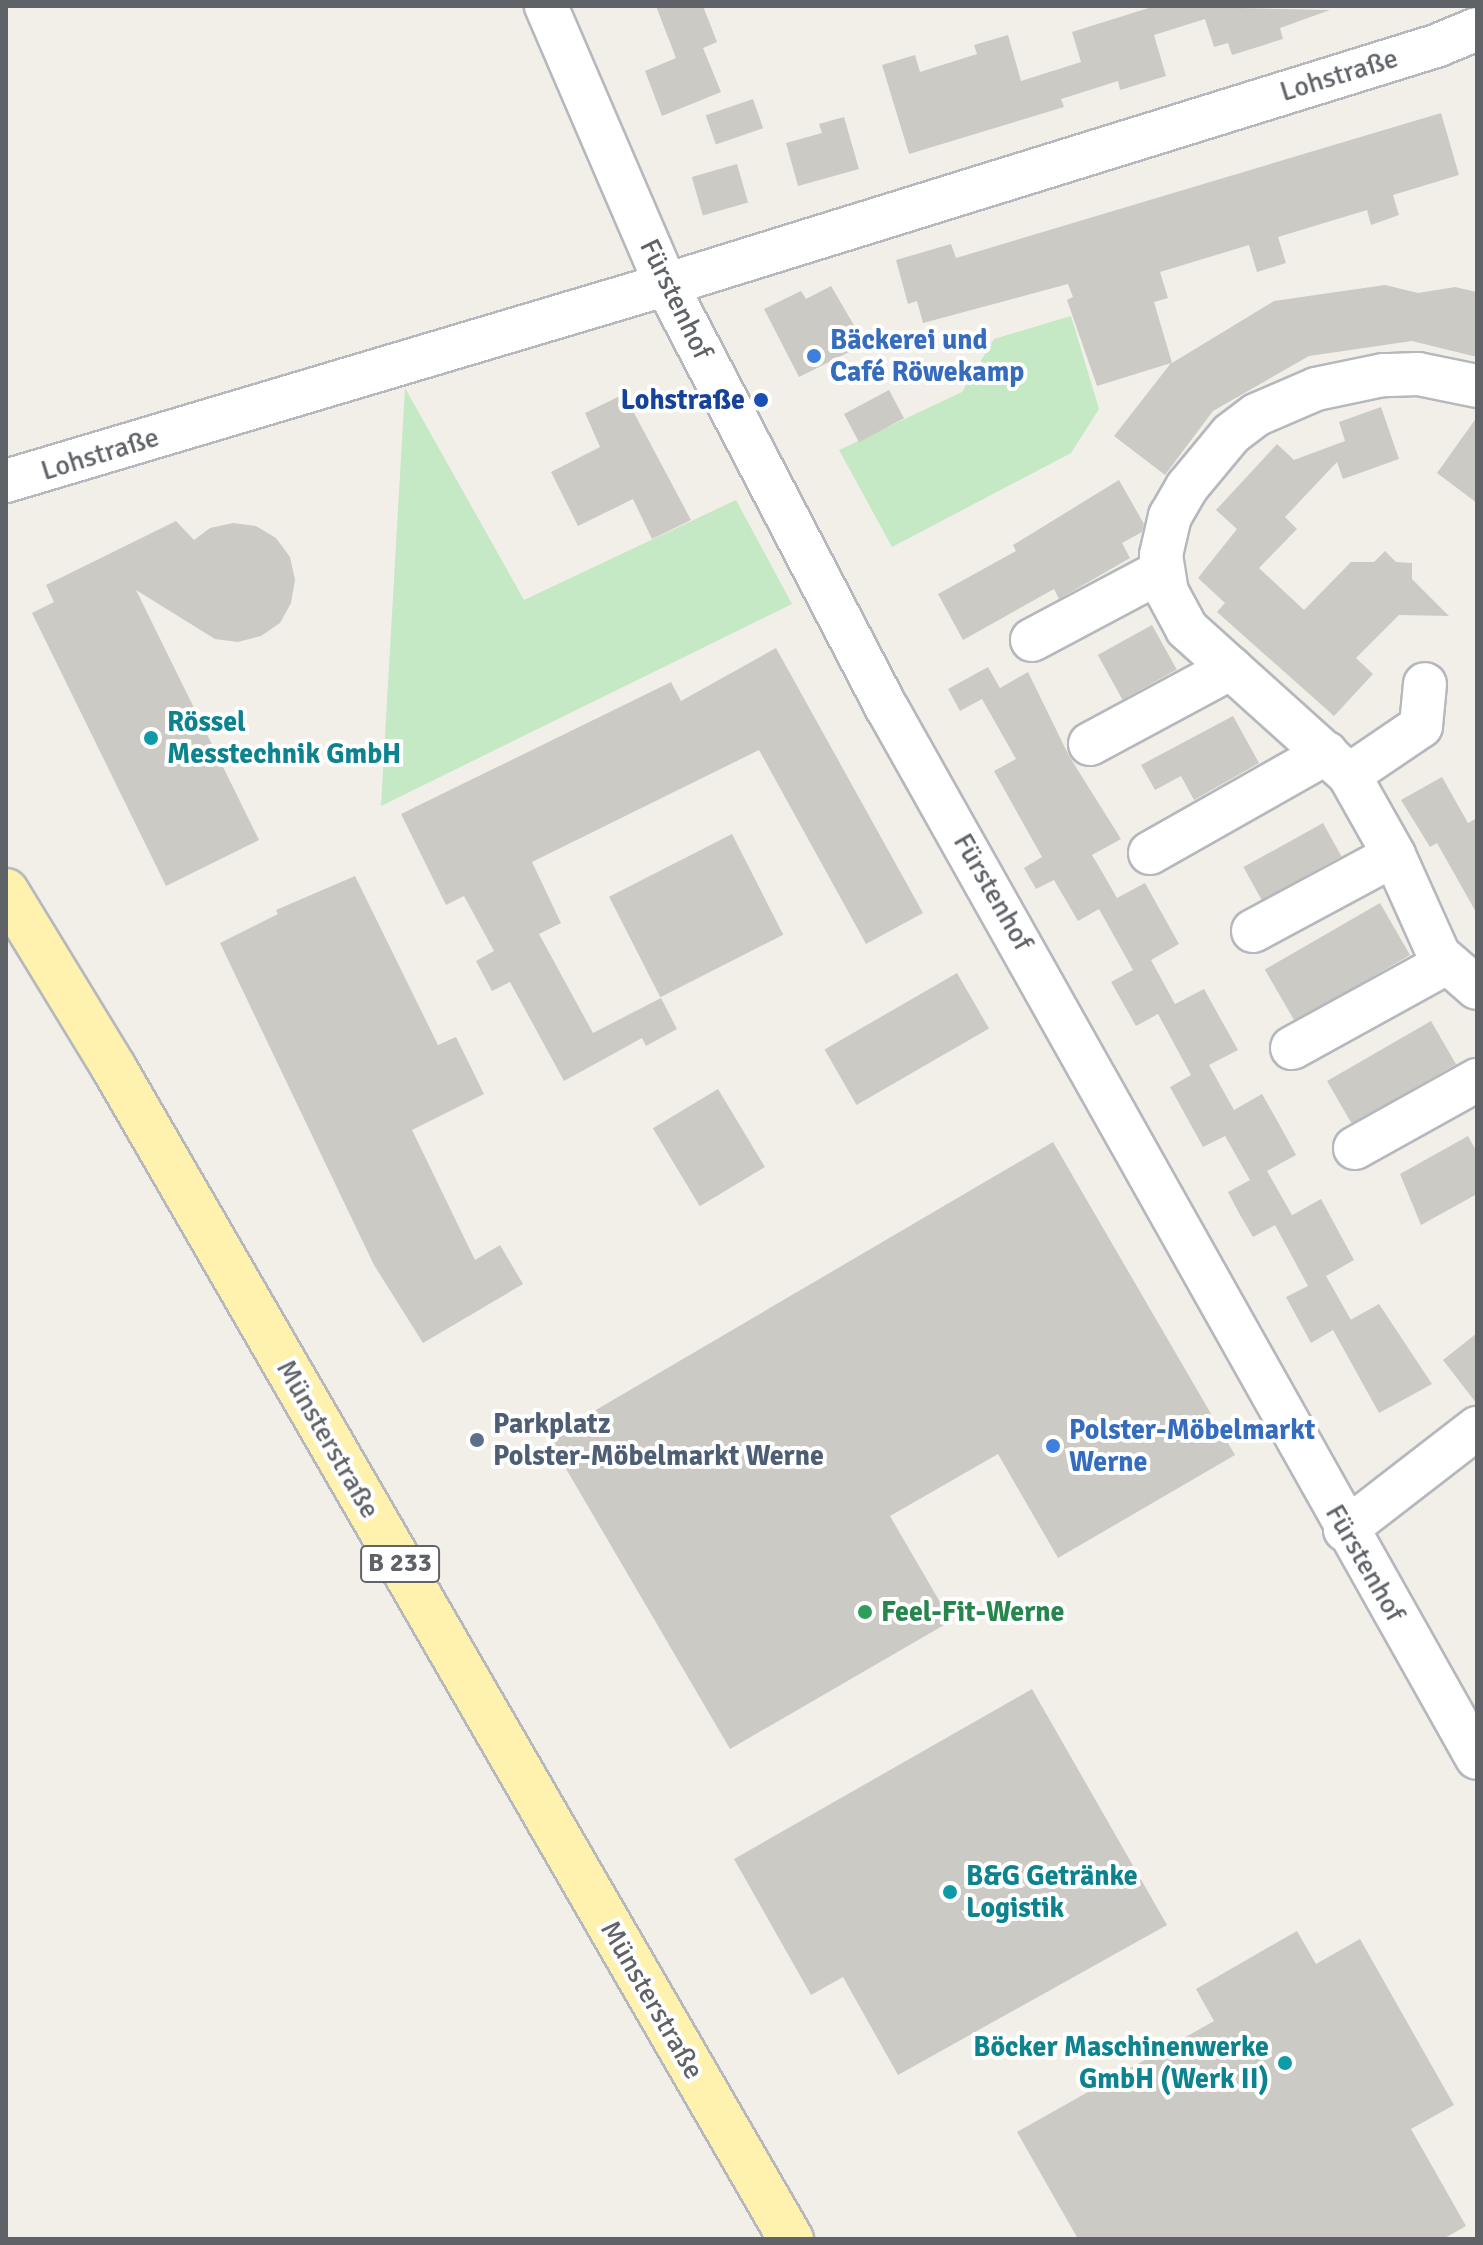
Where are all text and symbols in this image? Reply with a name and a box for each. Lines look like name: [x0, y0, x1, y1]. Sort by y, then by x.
street label: Lohstraße: [1276, 41, 1402, 109]
street label: Fürstenhof: [633, 233, 719, 365]
place label: Bäckerei und Café Röwekamp: [830, 323, 1024, 389]
marker: Bäckerei und Café Röwekamp: [805, 347, 823, 365]
place label: Lohstraße: [620, 383, 745, 417]
marker: Lohstraße: [752, 391, 770, 409]
street label: Lohstraße: [37, 420, 163, 488]
place label: Rössel Messtechnik GmbH: [167, 705, 401, 771]
marker: Rössel Messtechnik GmbH: [142, 729, 160, 747]
street label: Fürstenhof: [946, 827, 1040, 957]
street label: Münsterstraße: [269, 1354, 387, 1524]
place label: Parkplatz Polster-Möbelmarkt Werne: [493, 1407, 824, 1473]
place label: Polster-Möbelmarkt Werne: [1069, 1413, 1315, 1479]
marker: Parkplatz Polster-Möbelmarkt Werne: [468, 1431, 486, 1449]
marker: Polster-Möbelmarkt Werne: [1044, 1437, 1062, 1455]
street label: Fürstenhof: [1318, 1498, 1412, 1628]
road number: B 233: [360, 1542, 440, 1586]
place label: Feel-Fit-Werne: [881, 1595, 1065, 1629]
marker: Feel-Fit-Werne: [856, 1603, 874, 1621]
place label: B&G Getränke Logistik: [966, 1859, 1138, 1925]
marker: B&G Getränke Logistik: [941, 1883, 959, 1901]
street label: Münsterstraße: [593, 1915, 711, 2085]
place label: Böcker Maschinenwerke GmbH (Werk II): [973, 2030, 1269, 2096]
marker: Böcker Maschinenwerke GmbH (Werk II): [1276, 2054, 1294, 2072]

